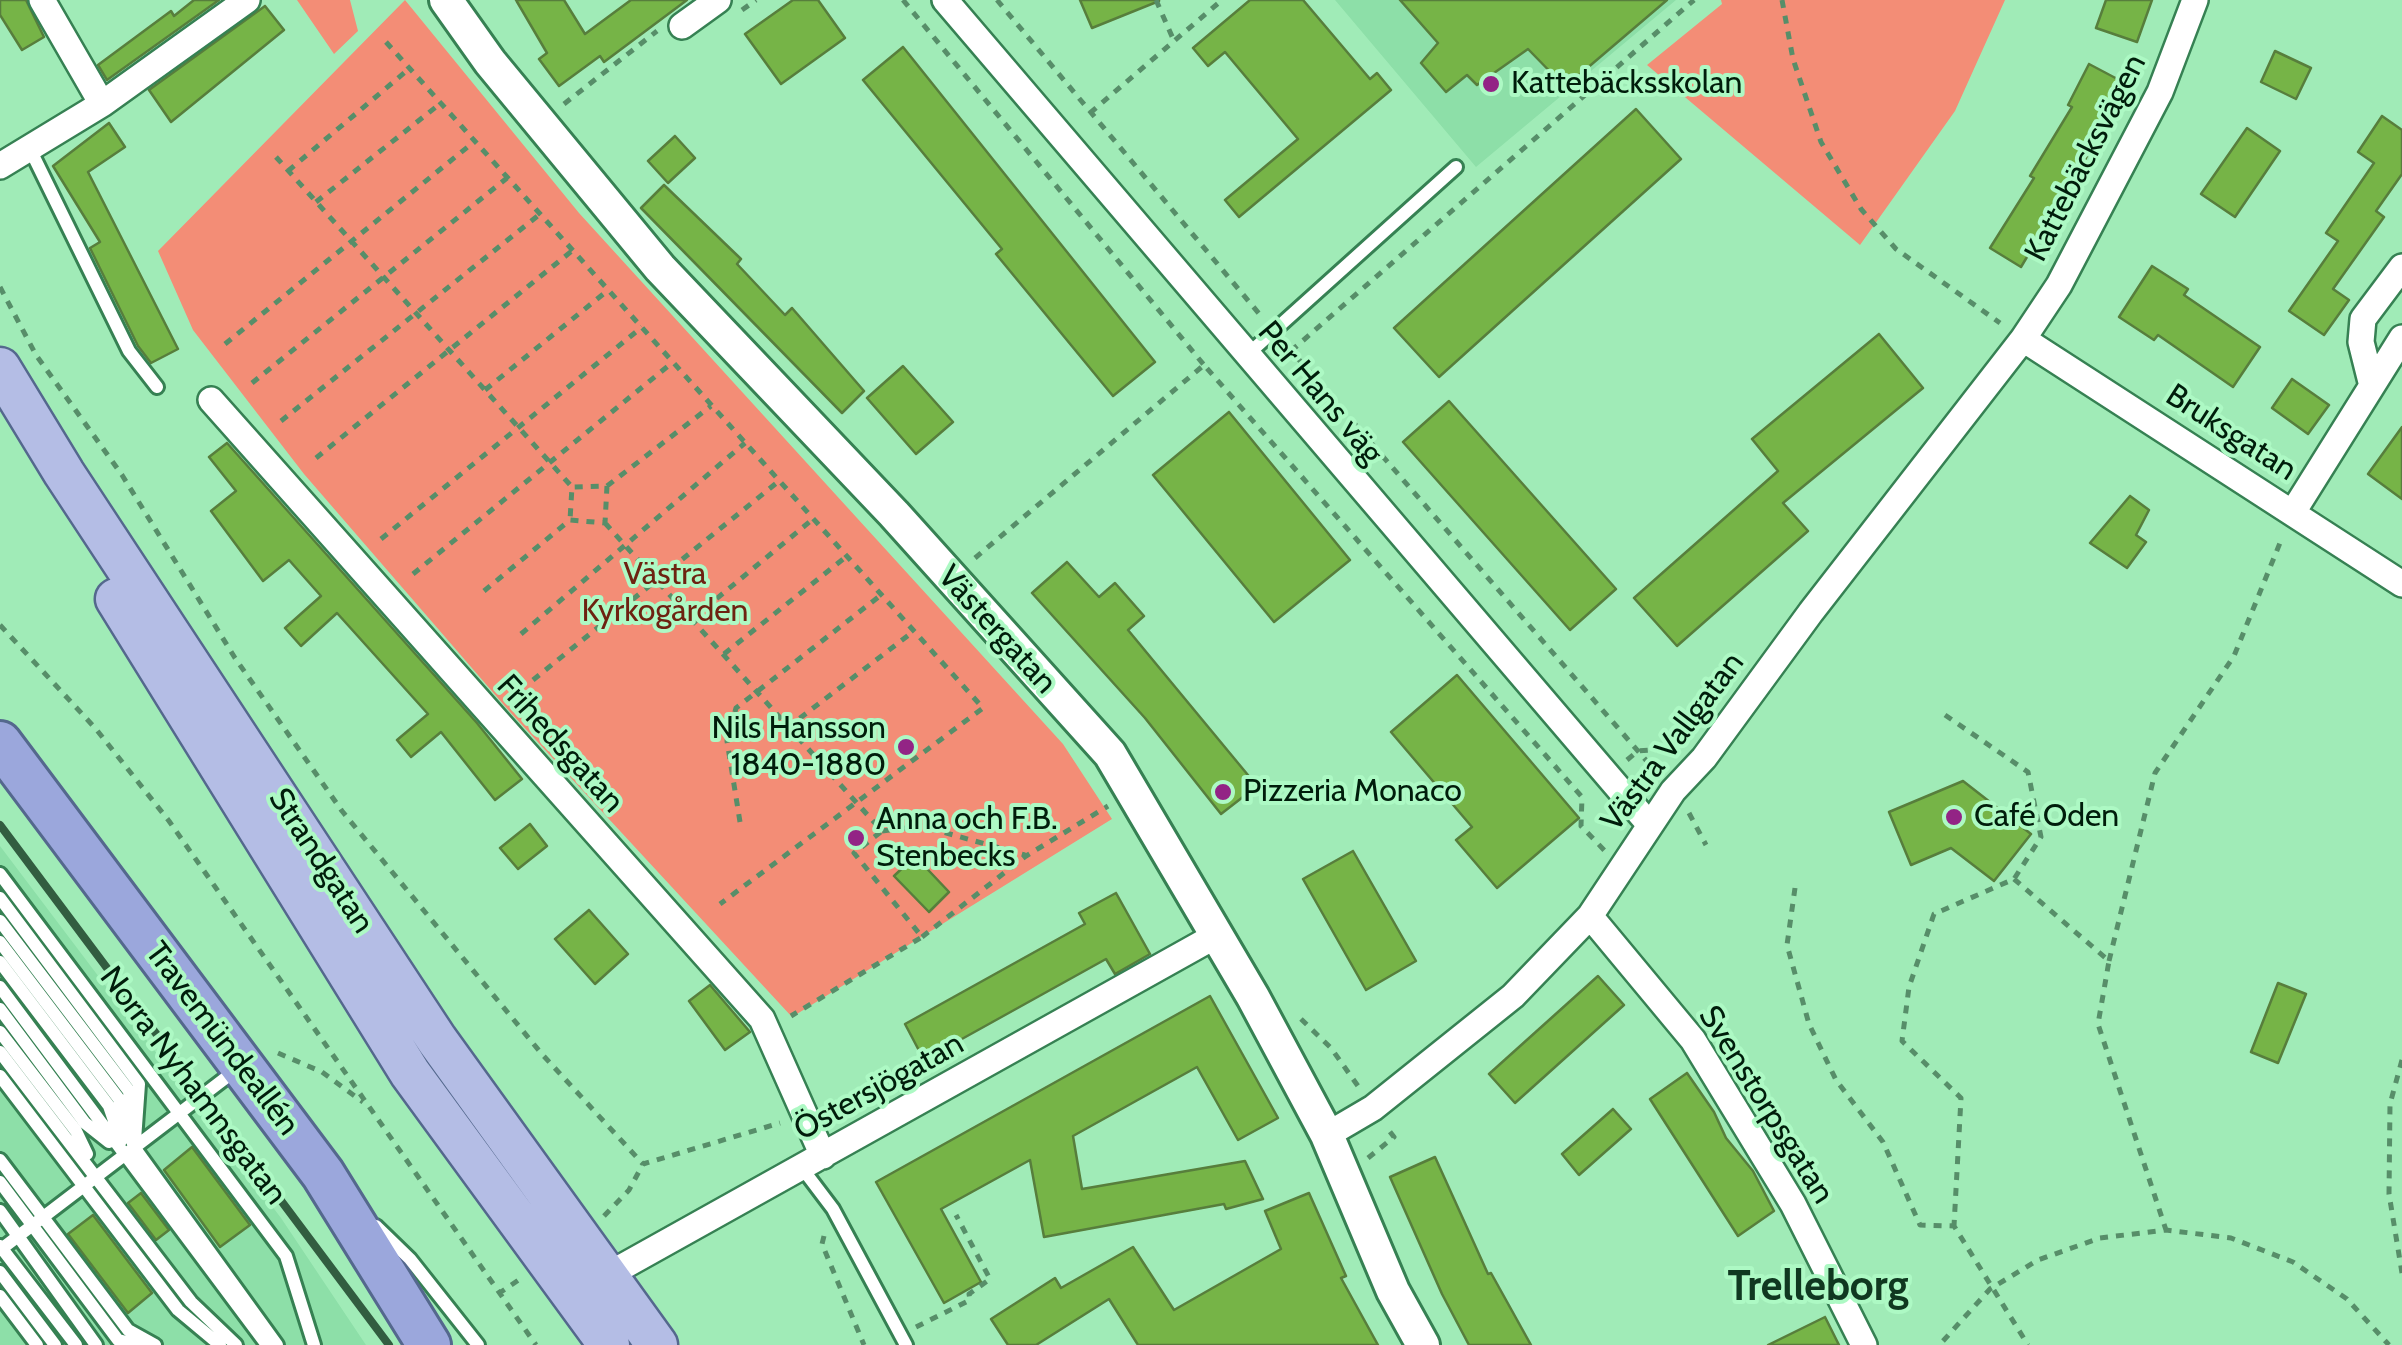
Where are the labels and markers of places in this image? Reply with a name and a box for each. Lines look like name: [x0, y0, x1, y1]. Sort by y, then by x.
place label: Kattebäcksskolan: [1511, 65, 1742, 103]
marker: Kattebäcksskolan: [1480, 73, 1502, 95]
place label: Nils Hansson 1840-1880: [711, 710, 886, 785]
marker: Nils Hansson 1840-1880: [895, 736, 917, 758]
place label: Pizzeria Monaco: [1243, 773, 1462, 811]
marker: Pizzeria Monaco: [1212, 781, 1234, 803]
place label: Café Oden: [1974, 798, 2119, 836]
place label: Anna och F.B. Stenbecks: [876, 801, 1058, 876]
marker: Café Oden: [1943, 806, 1965, 828]
marker: Anna och F.B. Stenbecks: [845, 827, 867, 849]

